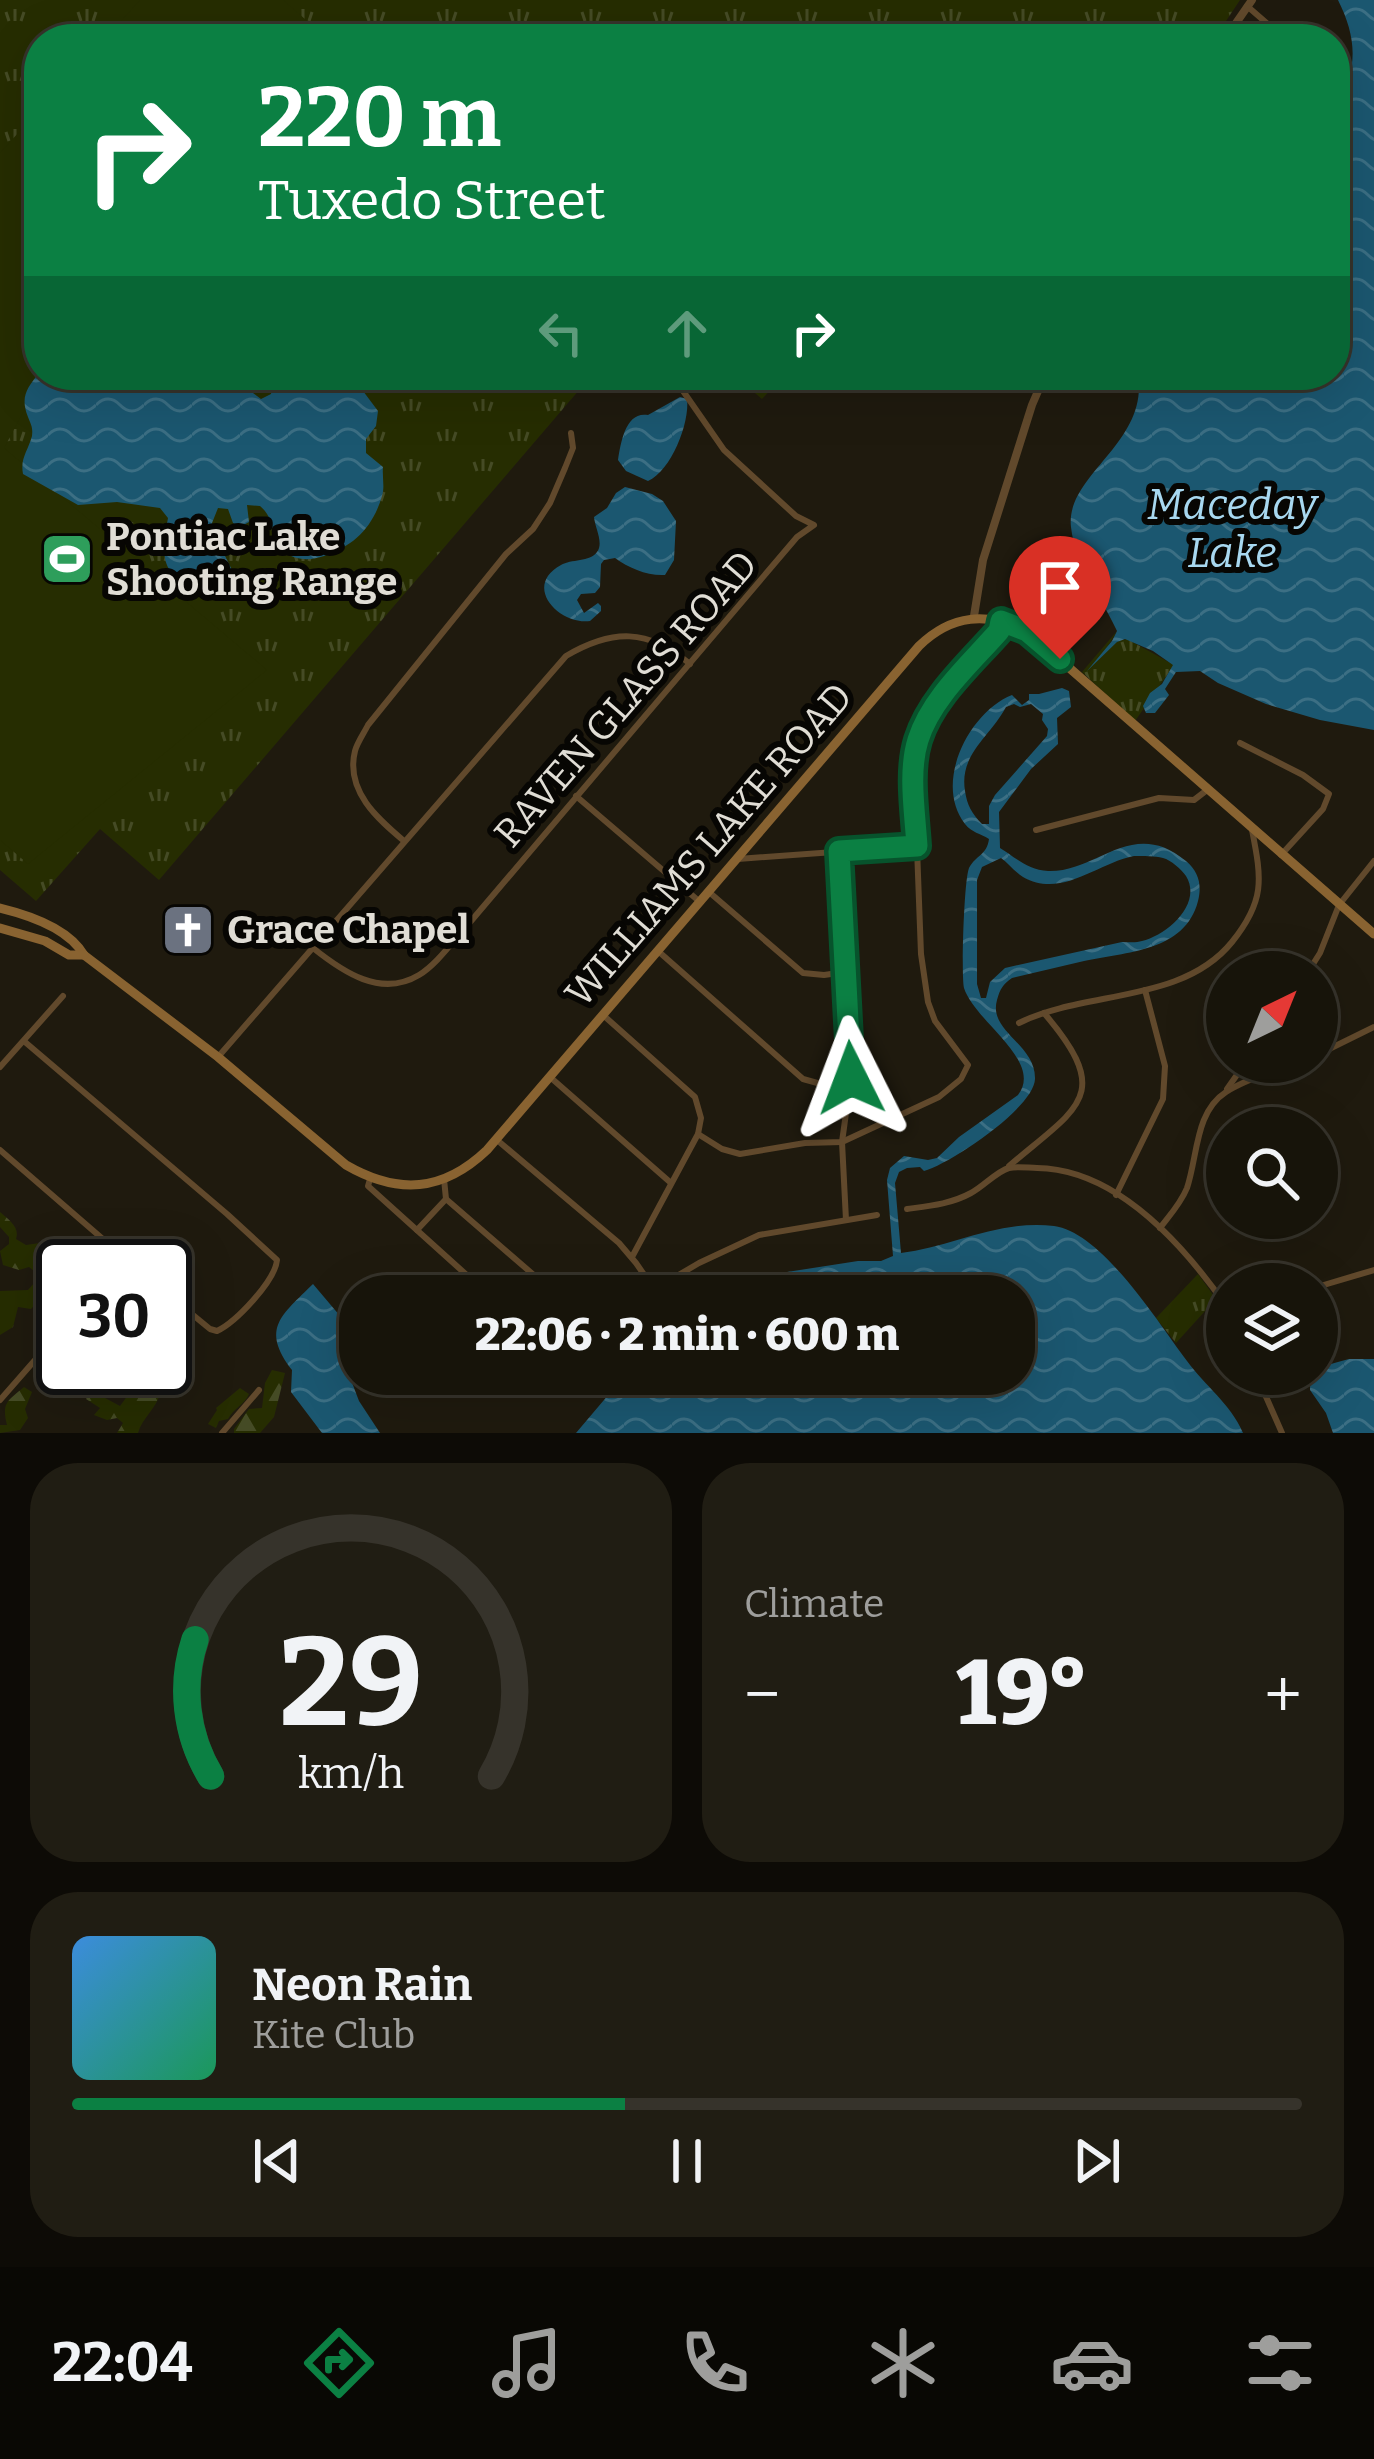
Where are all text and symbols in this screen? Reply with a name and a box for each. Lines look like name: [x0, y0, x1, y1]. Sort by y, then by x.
text: 220 m: [258, 67, 501, 168]
icon: right: [60, 72, 216, 228]
text: Tuxedo Street: [258, 169, 606, 233]
icon: left: [528, 300, 594, 366]
icon: ahead: [654, 300, 720, 366]
icon: right: [780, 300, 846, 366]
water label: Maceday Lake: [1147, 480, 1320, 578]
place label: Pontiac Lake Shooting Range: [106, 514, 397, 605]
sports icon: Pontiac Lake Shooting Range: [39, 531, 95, 587]
pin: [1009, 536, 1111, 659]
street label: RAVEN GLASS ROAD: [485, 542, 767, 856]
icon: arrive: [1027, 554, 1093, 620]
street label: WILLIAMS LAKE ROAD: [556, 674, 862, 1016]
church icon: Grace Chapel: [160, 902, 216, 958]
place label: Grace Chapel: [227, 907, 470, 953]
north arrow: [1206, 951, 1338, 1083]
map controls: [1206, 951, 1338, 1395]
position arrow: [788, 1015, 914, 1141]
button: search: [1206, 1107, 1338, 1239]
speed limit sign: 30: [36, 1239, 192, 1395]
button: layers: [1206, 1263, 1338, 1395]
text: 22:06 · 2 min · 600 m: [475, 1308, 899, 1362]
text: Climate: [744, 1581, 884, 1627]
text: 29: [279, 1608, 423, 1758]
text: 19°: [956, 1640, 1089, 1748]
text: −: [744, 1655, 780, 1734]
text: +: [1264, 1655, 1302, 1734]
text: km/h: [298, 1747, 404, 1798]
text: Neon Rain: [252, 1958, 472, 2012]
text: Kite Club: [252, 2012, 415, 2058]
icon: previous: [244, 2128, 310, 2194]
icon: pause: [654, 2128, 720, 2194]
icon: next: [1064, 2128, 1130, 2194]
icon: directions: [297, 2321, 381, 2405]
icon: music: [485, 2321, 569, 2405]
icon: phone: [673, 2321, 757, 2405]
icon: climate: [861, 2321, 945, 2405]
icon: car: [1050, 2321, 1134, 2405]
icon: filters: [1238, 2321, 1322, 2405]
text: 22:04: [52, 2331, 193, 2395]

